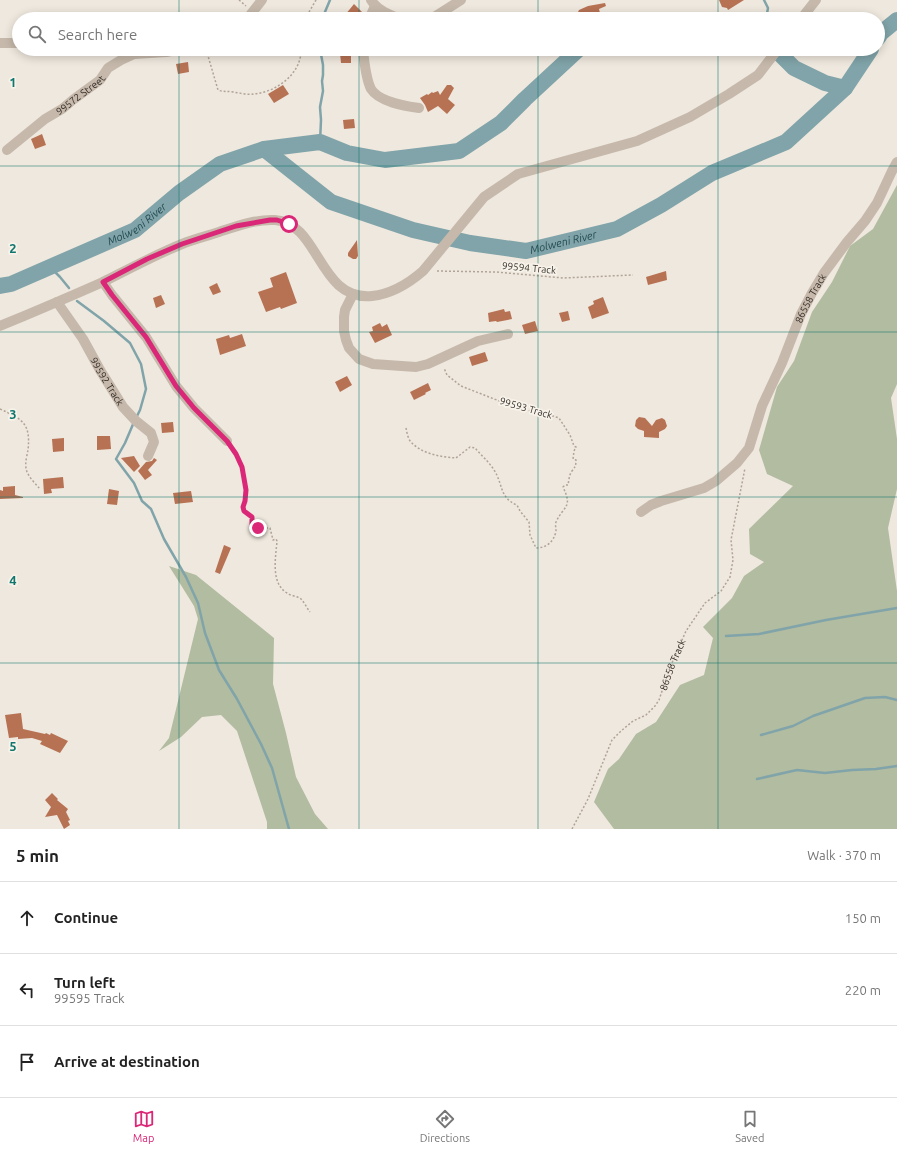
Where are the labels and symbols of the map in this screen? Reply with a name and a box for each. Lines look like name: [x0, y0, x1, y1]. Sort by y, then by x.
street label: 99572 Street: [54, 73, 107, 117]
text: 1: [9, 75, 17, 89]
water label: Molweni River: [105, 200, 169, 247]
route start: [280, 215, 298, 233]
water label: Molweni River: [529, 228, 599, 256]
text: 2: [9, 241, 17, 255]
street label: 99594 Track: [501, 260, 557, 276]
street label: 86558 Track: [793, 271, 828, 324]
street label: 99592 Track: [89, 355, 126, 407]
street label: 99593 Track: [498, 395, 554, 421]
text: 3: [9, 407, 17, 421]
route end: [249, 519, 267, 537]
text: 4: [9, 573, 17, 587]
street label: 86558 Track: [657, 637, 687, 692]
text: 5: [9, 739, 17, 753]

